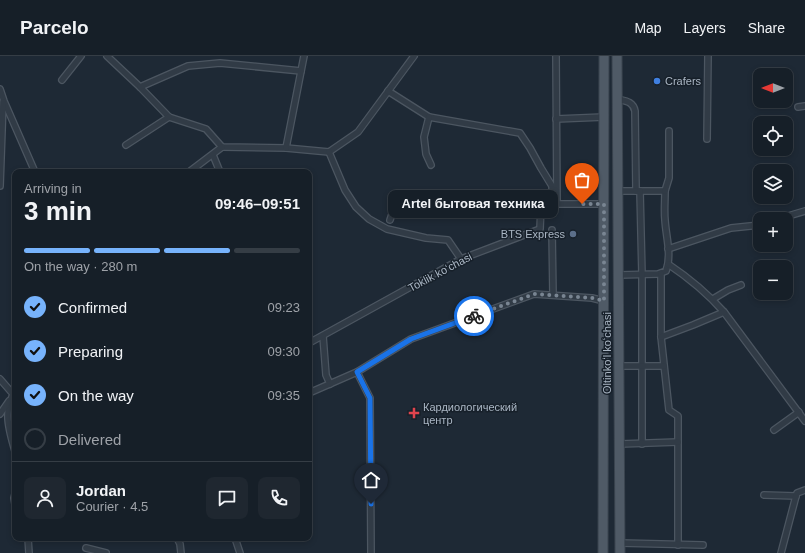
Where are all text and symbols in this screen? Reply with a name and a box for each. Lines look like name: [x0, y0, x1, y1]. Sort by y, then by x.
text: Parcelo: [20, 17, 89, 38]
text: Map: [634, 20, 662, 36]
text: Layers: [684, 20, 726, 36]
text: Share: [748, 20, 785, 36]
north arrow: [753, 68, 793, 108]
map controls: [753, 68, 793, 300]
place label: Crafers: [665, 75, 702, 87]
marker: Crafers: [652, 76, 662, 86]
button: locate: [753, 116, 793, 156]
pin: [565, 163, 599, 204]
button: layers: [753, 164, 793, 204]
icon: bag: [571, 169, 593, 191]
text: Arriving in: [24, 181, 82, 196]
callout: Artel бытовая техника: [388, 190, 558, 218]
text: 09:46–09:51: [215, 195, 300, 212]
text: 3 min: [24, 196, 92, 226]
text: Artel бытовая техника: [402, 196, 544, 211]
button: +: [753, 212, 793, 252]
place label: BTS Express: [501, 228, 565, 240]
marker: BTS Express: [568, 229, 578, 239]
street label: Toklik koʻchasi: [406, 250, 474, 294]
text: On the way · 280 m: [24, 259, 137, 274]
button: −: [753, 260, 793, 300]
icon: check: [24, 296, 46, 318]
courier: [454, 296, 494, 336]
text: Confirmed: [58, 299, 127, 316]
text: 09:23: [267, 300, 300, 315]
icon: bike: [463, 305, 485, 327]
street label: Oltinkoʻl koʻchasi: [601, 312, 613, 394]
icon: check: [24, 340, 46, 362]
text: Preparing: [58, 343, 123, 360]
text: 09:30: [267, 344, 300, 359]
icon: check: [24, 384, 46, 406]
text: On the way: [58, 387, 134, 404]
text: 09:35: [267, 388, 300, 403]
place label: Кардиологический центр: [423, 401, 517, 426]
marker: Кардиологический центр: [408, 407, 420, 419]
text: Delivered: [58, 431, 121, 448]
pin: [354, 463, 388, 504]
icon: home: [360, 469, 382, 491]
button: person: [24, 477, 66, 519]
button: chat: [206, 477, 248, 519]
button: phone: [258, 477, 300, 519]
text: Jordan: [76, 482, 126, 499]
text: Courier · 4.5: [76, 499, 148, 514]

